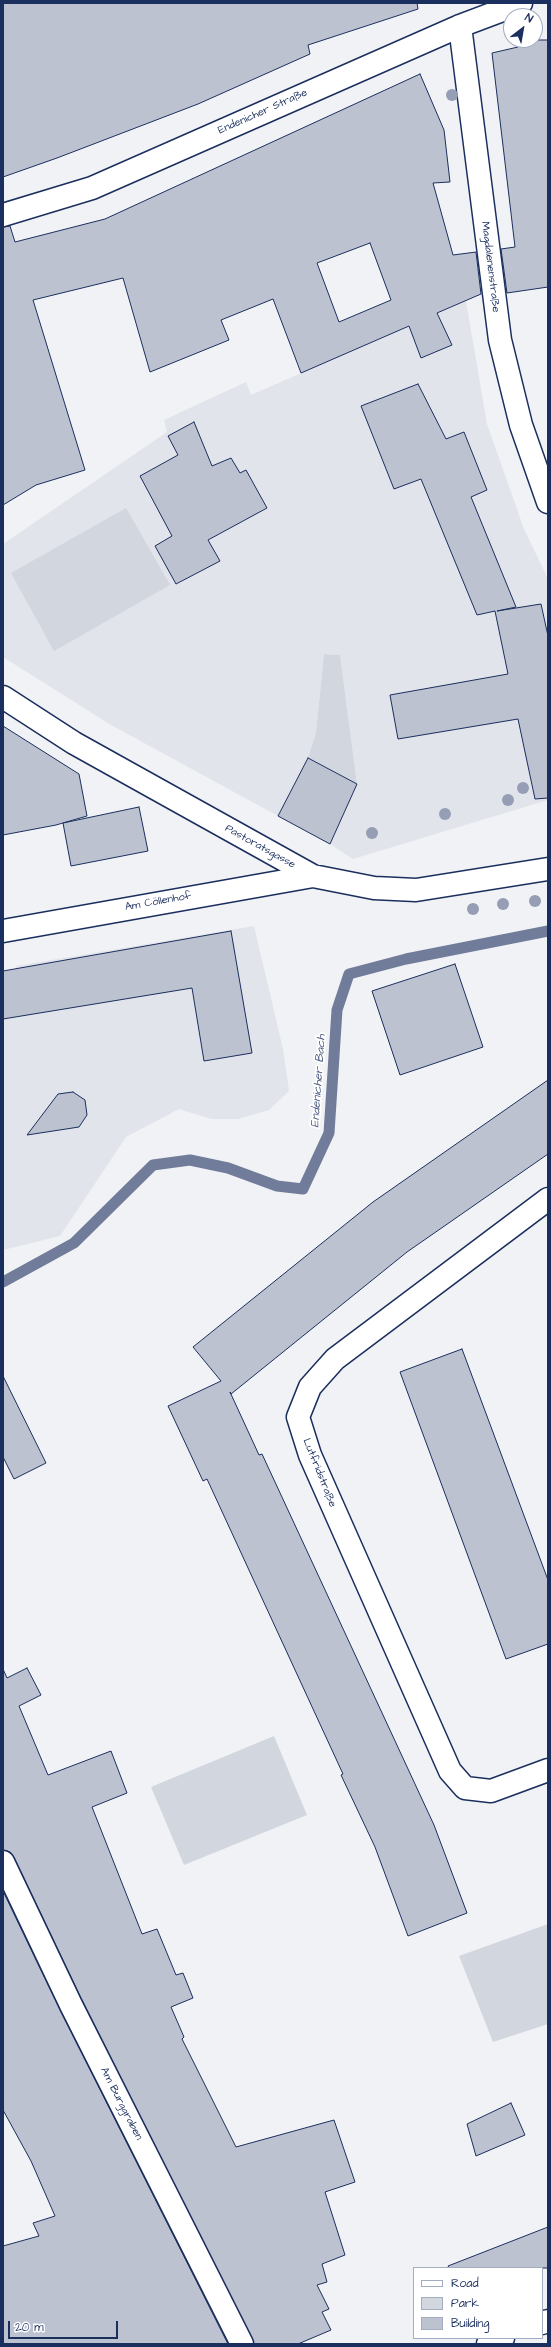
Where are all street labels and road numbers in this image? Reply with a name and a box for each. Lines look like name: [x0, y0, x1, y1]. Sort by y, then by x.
street label: Endenicher Straße: [216, 86, 310, 138]
street label: Magdalenenstraße: [478, 221, 502, 313]
street label: Pastoratsgasse: [222, 822, 298, 872]
street label: Am Cöllenhof: [124, 890, 192, 914]
street label: Lutfridstraße: [299, 1437, 339, 1509]
street label: Am Burggraben: [97, 2065, 145, 2143]

